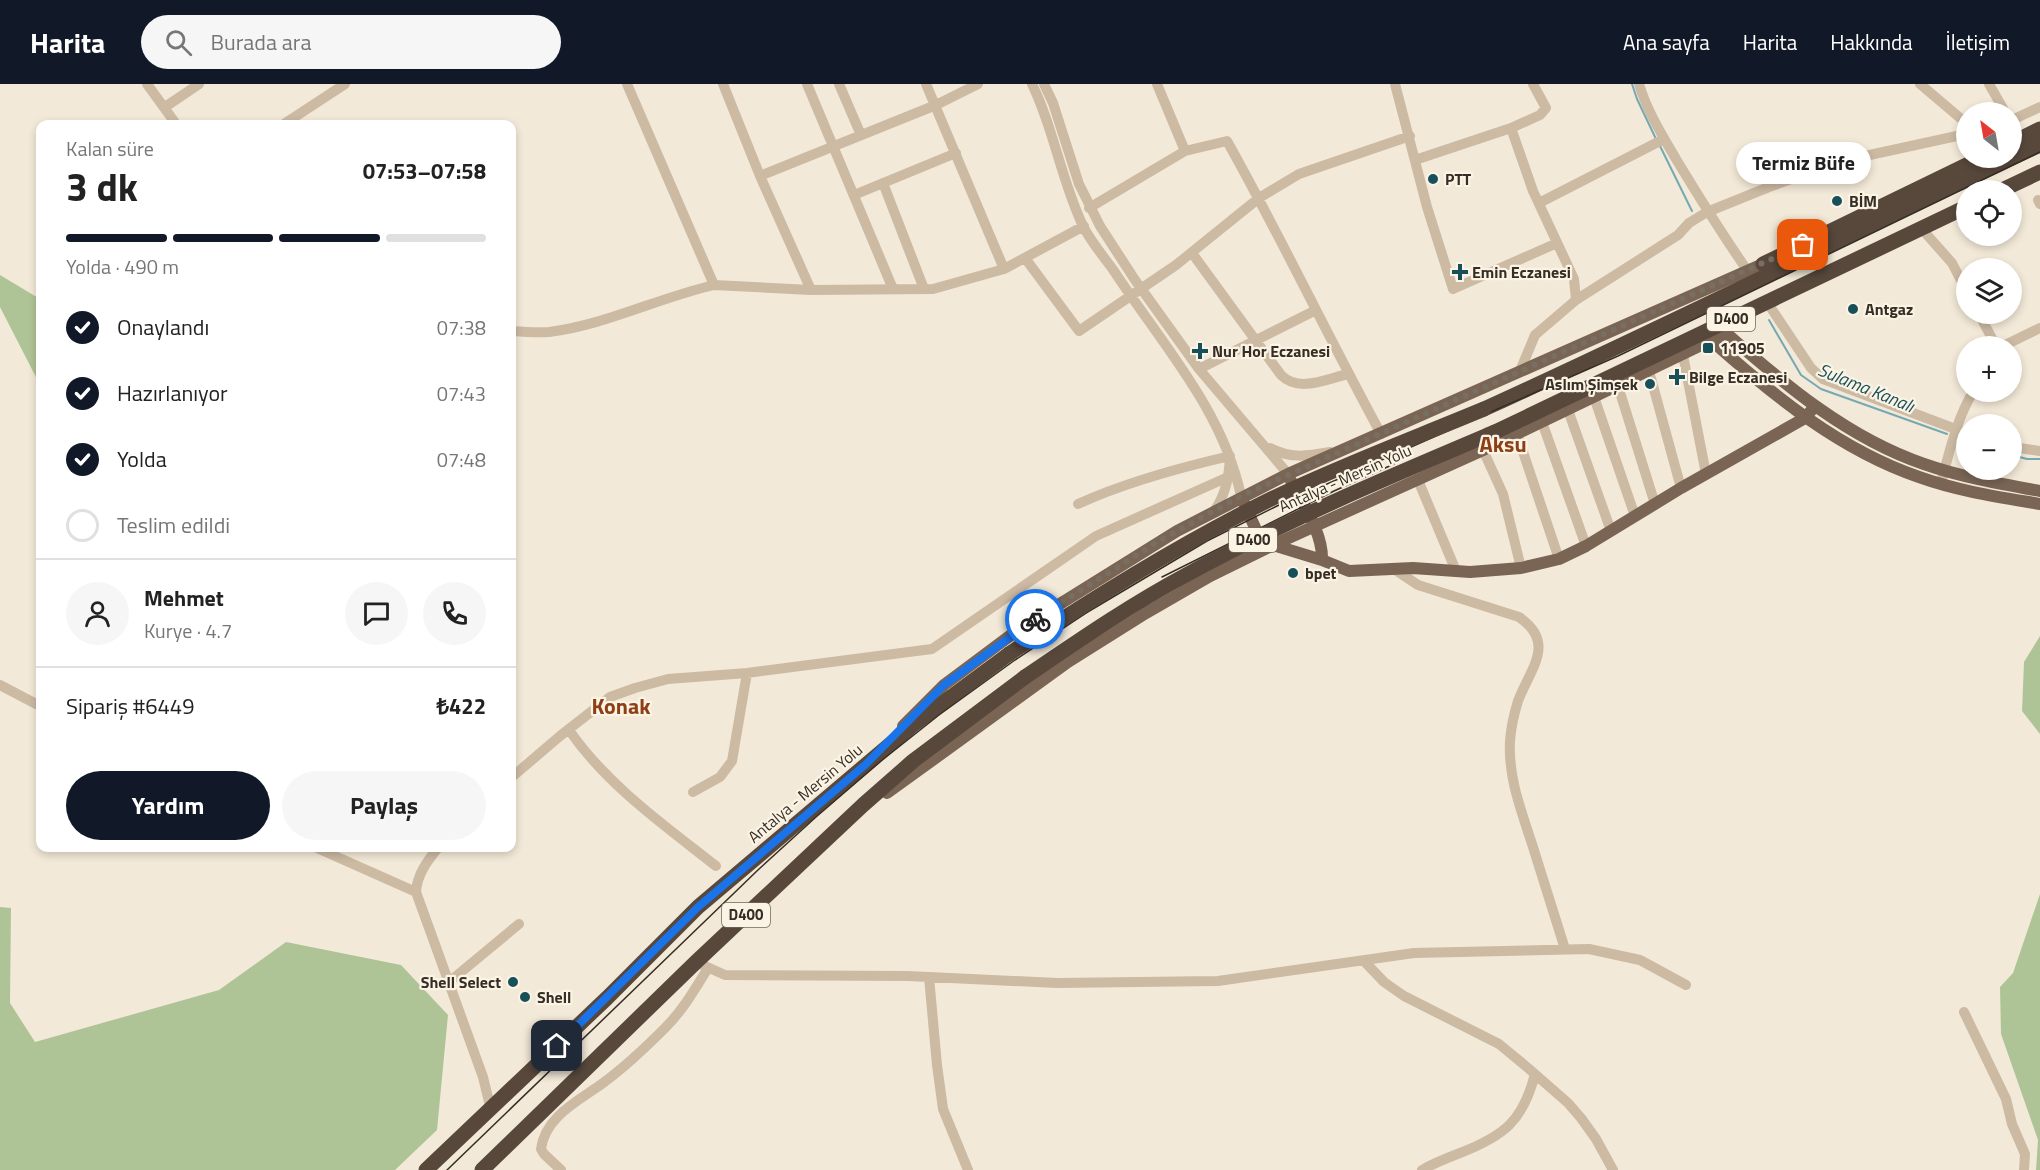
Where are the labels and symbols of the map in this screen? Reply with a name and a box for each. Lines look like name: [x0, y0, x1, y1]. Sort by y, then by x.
north arrow: [1956, 102, 2022, 168]
callout: Termiz Büfe: [1736, 143, 1870, 185]
place label: PTT: [1445, 167, 1472, 191]
marker: PTT: [1426, 172, 1440, 186]
place label: BİM: [1849, 189, 1877, 213]
marker: BİM: [1830, 194, 1844, 208]
pin: [1777, 219, 1828, 270]
place label: Emin Eczanesi: [1472, 260, 1571, 284]
marker: Emin Eczanesi: [1453, 265, 1467, 279]
place label: Antgaz: [1865, 297, 1913, 321]
marker: Antgaz: [1846, 302, 1860, 316]
road number: D400: [1707, 307, 1755, 331]
place label: 11905: [1720, 336, 1765, 360]
place label: Nur Hor Eczanesi: [1212, 339, 1330, 363]
marker: 11905: [1701, 341, 1715, 355]
marker: Nur Hor Eczanesi: [1193, 344, 1207, 358]
water label: Sulama Kanalı: [1814, 356, 1919, 420]
place label: Bilge Eczanesi: [1689, 365, 1787, 389]
marker: Bilge Eczanesi: [1670, 370, 1684, 384]
place label: Aslım Şimşek: [1545, 372, 1639, 396]
marker: Aslım Şimşek: [1643, 377, 1657, 391]
district label: Aksu: [1479, 427, 1527, 461]
street label: Antalya - Mersin Yolu: [1275, 438, 1415, 518]
road number: D400: [1229, 528, 1277, 552]
place label: bpet: [1305, 561, 1337, 585]
marker: bpet: [1286, 566, 1300, 580]
courier: [1005, 589, 1065, 649]
district label: Konak: [591, 689, 651, 723]
street label: Antalya - Mersin Yolu: [742, 738, 868, 848]
road number: D400: [722, 903, 770, 927]
place label: Shell Select: [421, 970, 501, 994]
marker: Shell Select: [506, 975, 520, 989]
place label: Shell: [537, 985, 571, 1009]
marker: Shell: [518, 990, 532, 1004]
pin: [531, 1020, 582, 1071]

